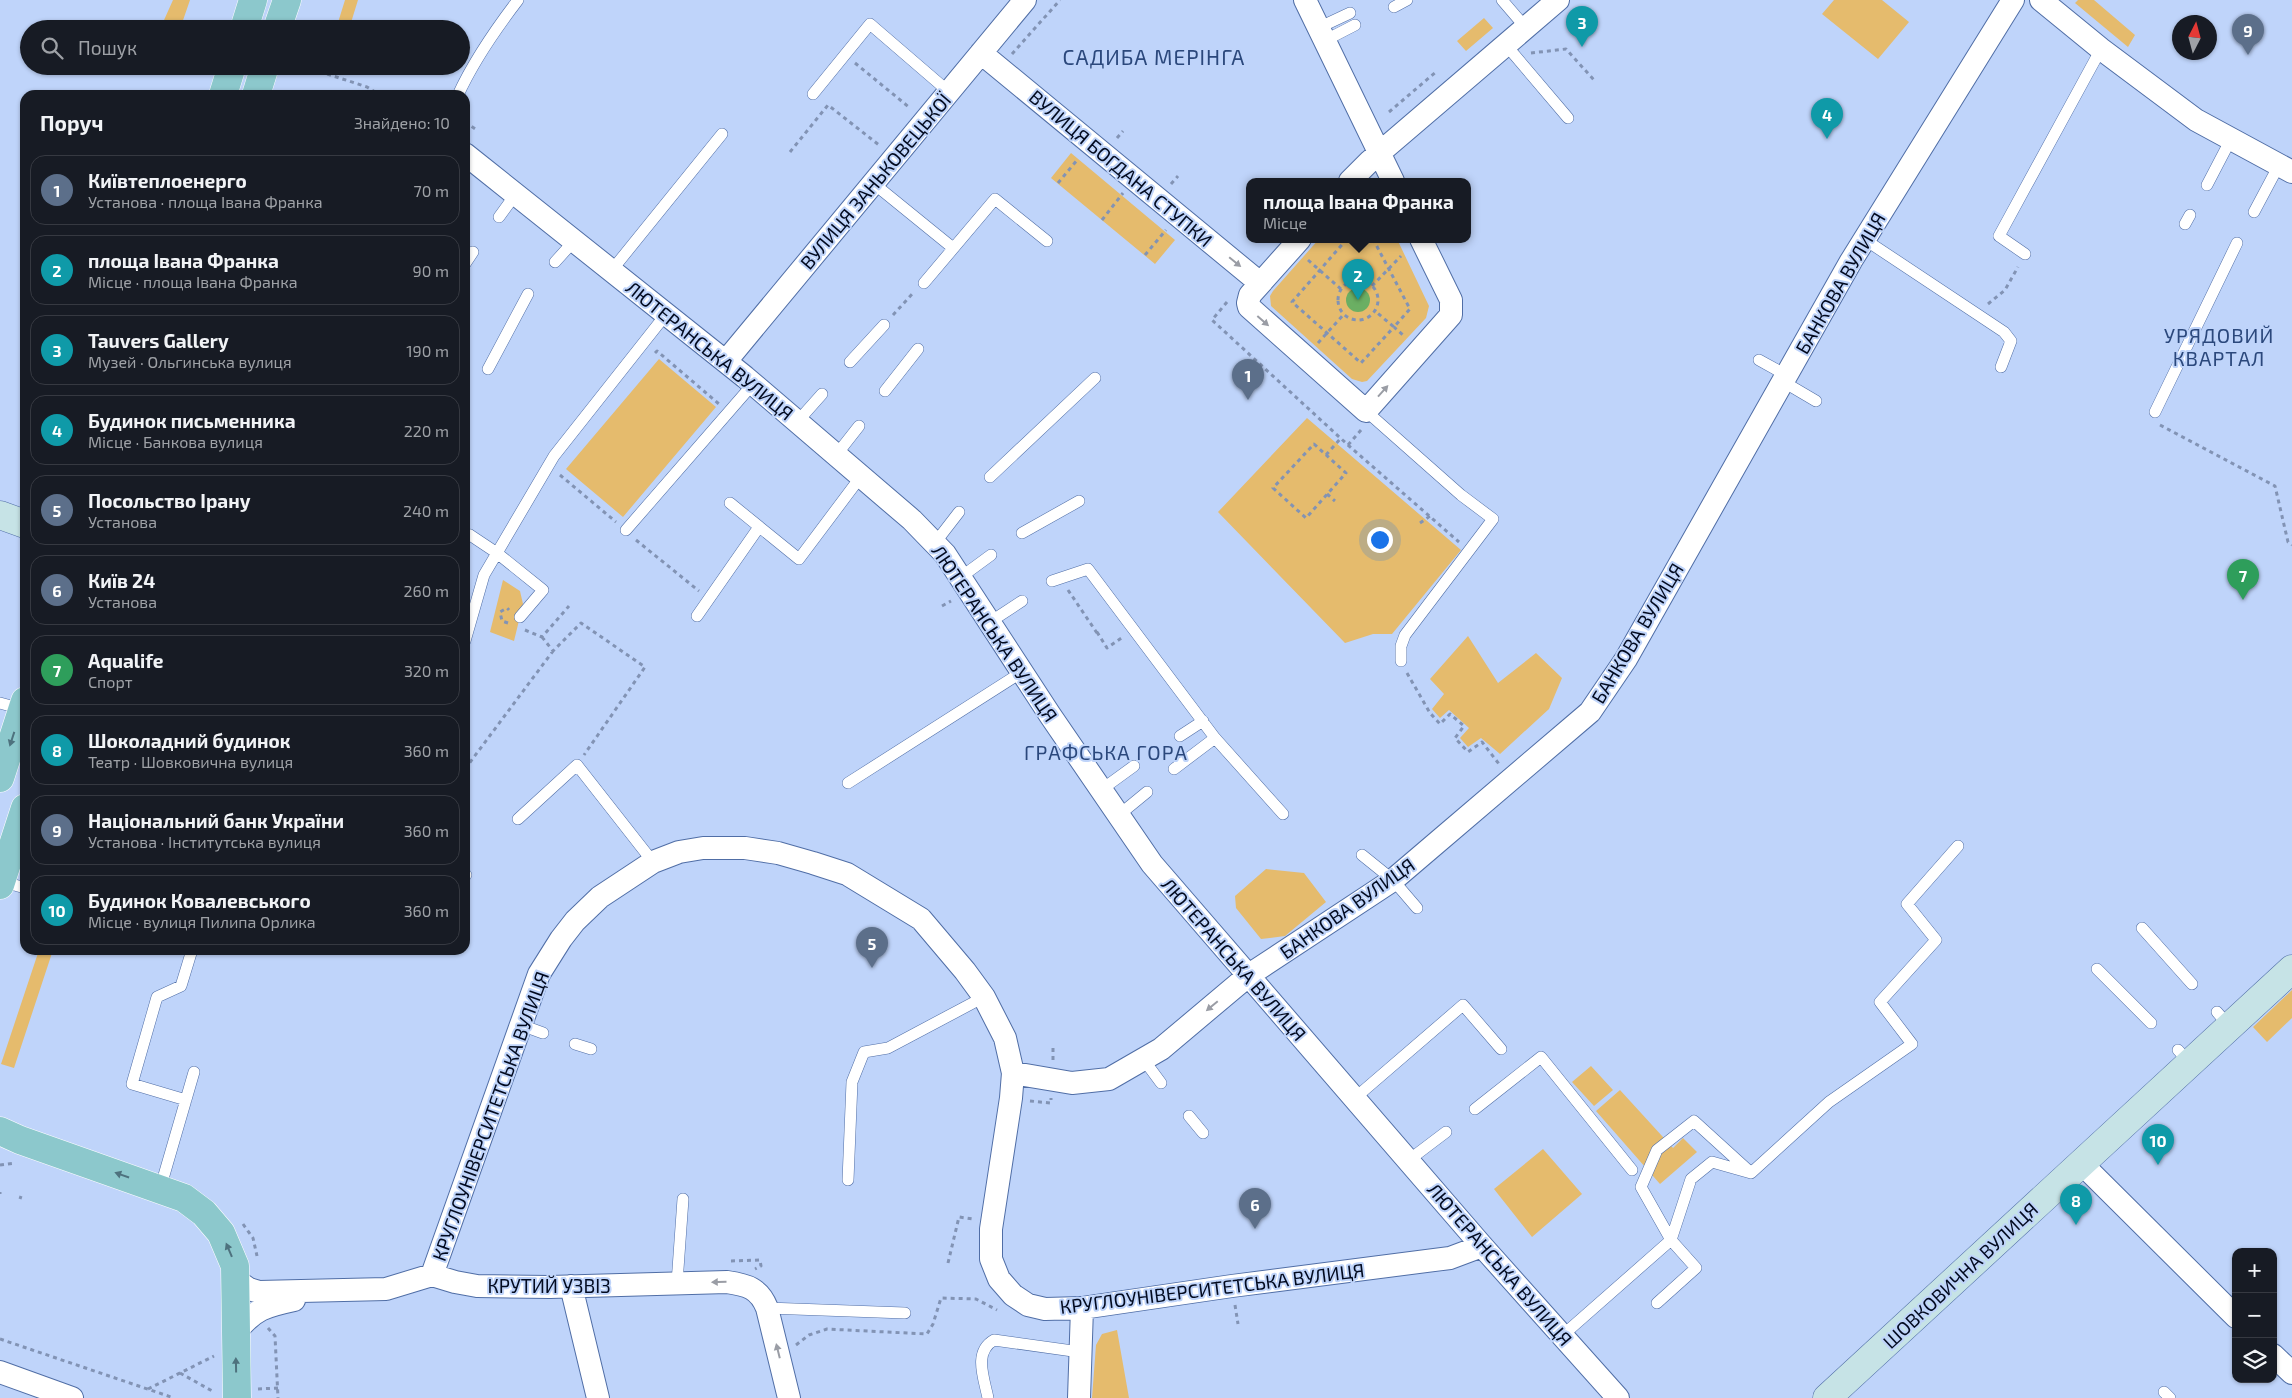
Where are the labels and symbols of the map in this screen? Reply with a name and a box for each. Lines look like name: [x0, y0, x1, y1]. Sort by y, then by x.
pin: 3: [1566, 6, 1598, 47]
pin: 9: [2232, 14, 2264, 55]
north arrow: [2172, 15, 2217, 60]
district label: САДИБА МЕРІНГА: [1063, 44, 1245, 69]
street label: ВУЛИЦЯ БОГДАНА СТУПКИ: [1025, 85, 1217, 251]
street label: ВУЛИЦЯ ЗАНЬКОВЕЦЬКОЇ: [795, 89, 955, 273]
pin: 4: [1811, 98, 1843, 139]
street label: БАНКОВА ВУЛИЦЯ: [1790, 208, 1890, 358]
one-way arrow: [1228, 257, 1241, 268]
pin: 2: [1342, 259, 1374, 300]
street label: ЛЮТЕРАНСЬКА ВУЛИЦЯ: [622, 275, 798, 425]
one-way arrow: [1257, 315, 1269, 327]
district label: УРЯДОВИЙ КВАРТАЛ: [2164, 323, 2274, 370]
pin: 1: [1232, 359, 1264, 400]
one-way arrow: [1377, 386, 1389, 398]
your location: [1367, 527, 1393, 553]
street label: ЛЮТЕРАНСЬКА ВУЛИЦЯ: [927, 540, 1063, 726]
street label: БАНКОВА ВУЛИЦЯ: [1586, 559, 1688, 707]
pin: 7: [2227, 559, 2259, 600]
one-way arrow: [8, 732, 16, 747]
district label: ГРАФСЬКА ГОРА: [1024, 740, 1188, 764]
street label: БАНКОВА ВУЛИЦЯ: [1275, 853, 1419, 963]
street label: ЛЮТЕРАНСЬКА ВУЛИЦЯ: [1157, 873, 1311, 1045]
pin: 5: [856, 927, 888, 968]
street label: КРУГЛОУНІВЕРСИТЕТСЬКА ВУЛИЦЯ: [427, 968, 553, 1264]
one-way arrow: [1205, 1001, 1218, 1012]
pin: 10: [2142, 1124, 2174, 1165]
one-way arrow: [114, 1171, 129, 1178]
street label: ЛЮТЕРАНСЬКА ВУЛИЦЯ: [1423, 1178, 1577, 1350]
pin: 8: [2060, 1184, 2092, 1225]
pin: 6: [1239, 1188, 1271, 1229]
street label: ШОВКОВИЧНА ВУЛИЦЯ: [1878, 1197, 2042, 1353]
one-way arrow: [224, 1243, 232, 1257]
street label: КРУГЛОУНІВЕРСИТЕТСЬКА ВУЛИЦЯ: [1059, 1258, 1365, 1318]
street label: КРУТИЙ УЗВІЗ: [487, 1274, 611, 1297]
one-way arrow: [711, 1278, 727, 1286]
one-way arrow: [774, 1343, 782, 1358]
one-way arrow: [232, 1357, 240, 1373]

